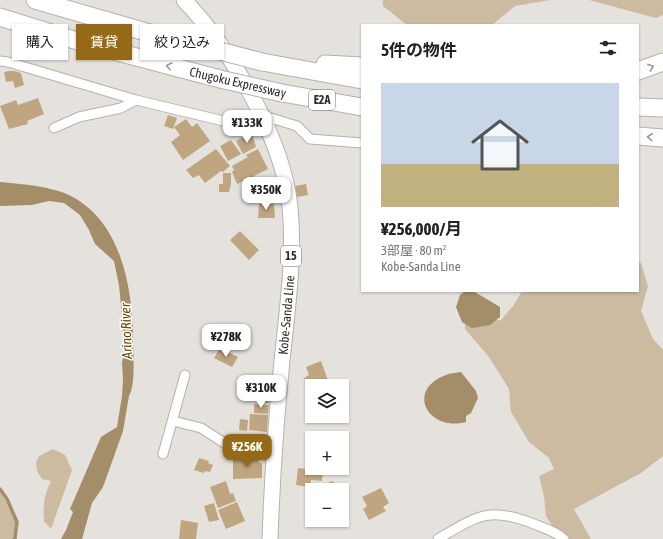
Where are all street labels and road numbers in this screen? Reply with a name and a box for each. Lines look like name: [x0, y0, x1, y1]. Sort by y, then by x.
street label: Chugoku Expressway: [188, 64, 288, 101]
road number: E2A: [309, 90, 335, 110]
road number: 15: [281, 246, 301, 266]
street label: Kobe-Sanda Line: [276, 275, 297, 355]

